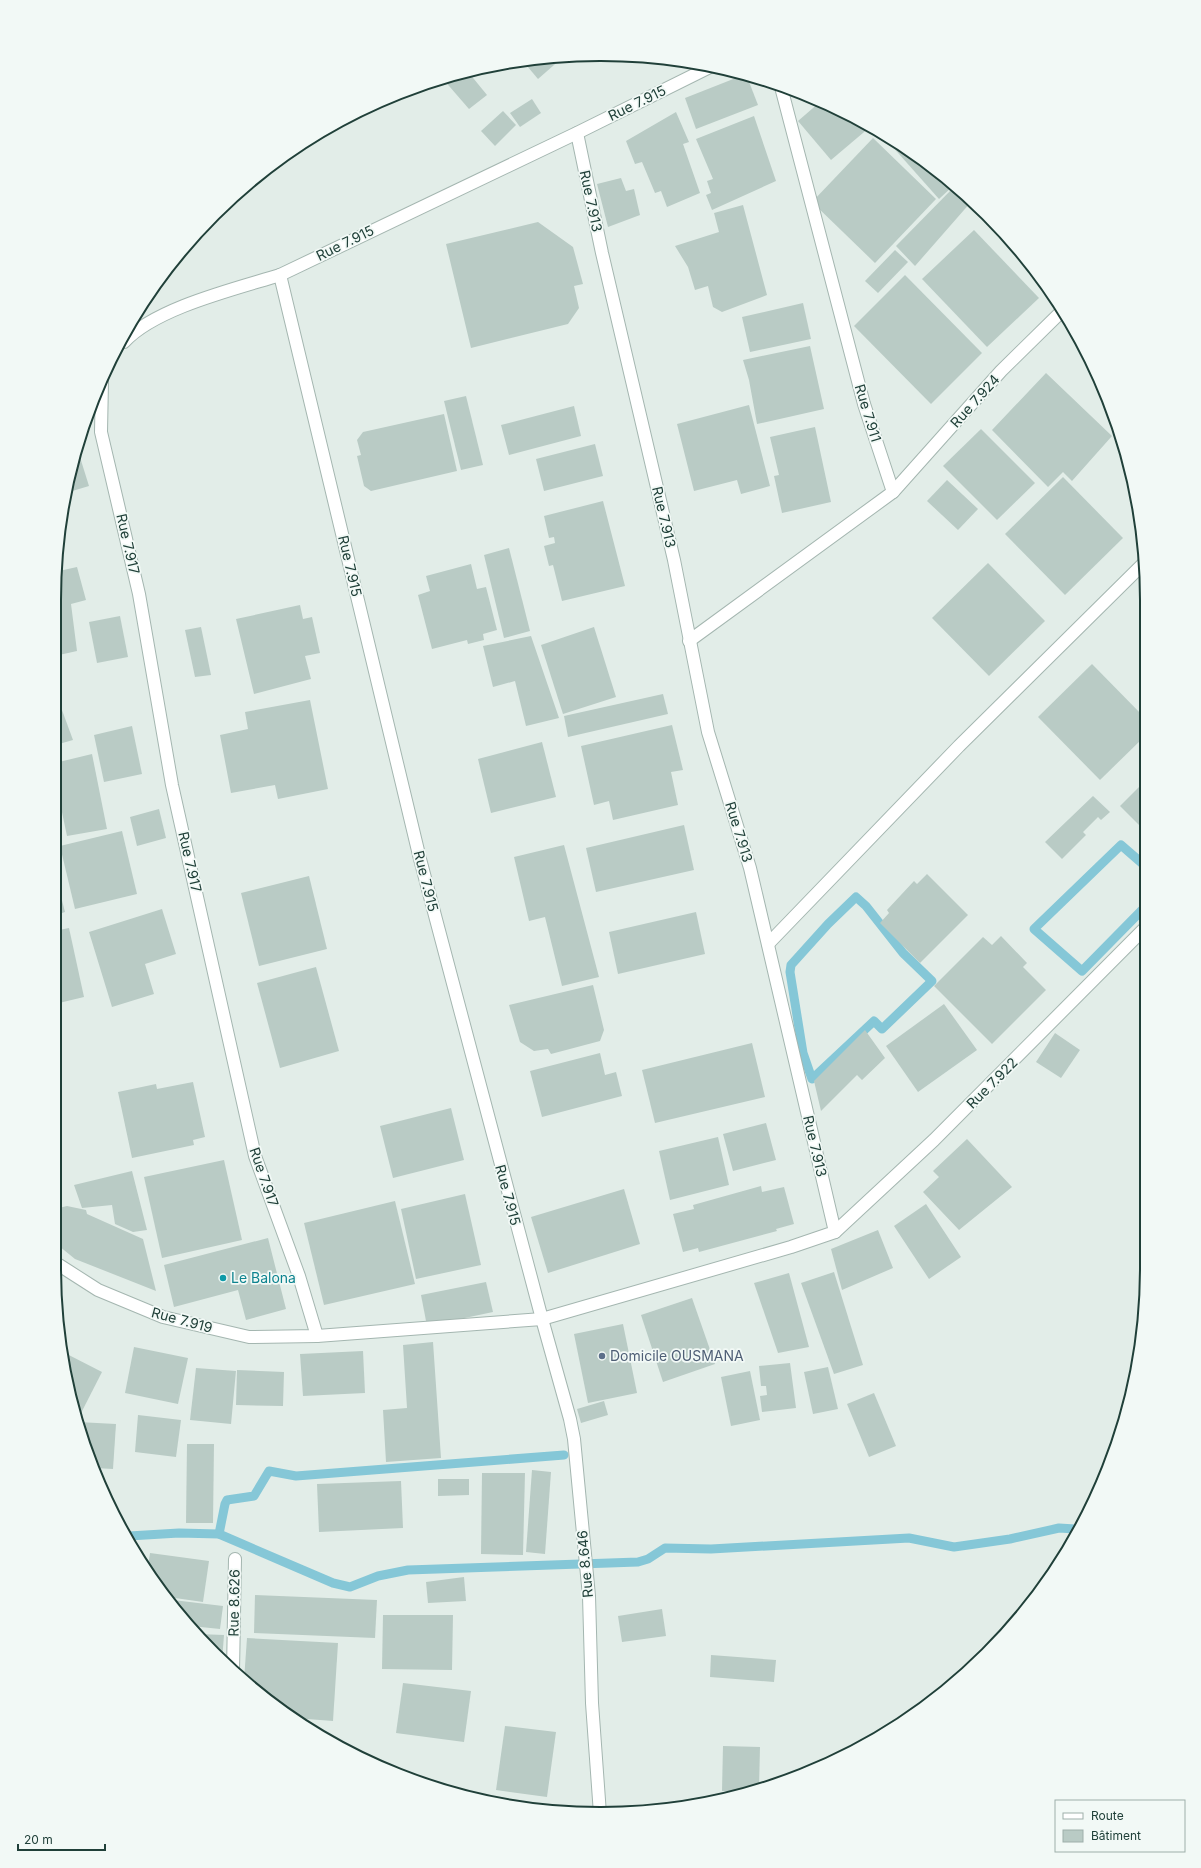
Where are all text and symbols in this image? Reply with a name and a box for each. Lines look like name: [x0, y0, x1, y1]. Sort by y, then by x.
street label: Rue 7.915: [605, 81, 669, 124]
street label: Rue 7.913: [577, 169, 606, 233]
street label: Rue 7.915: [313, 221, 377, 264]
street label: Rue 7.924: [946, 371, 1003, 431]
street label: Rue 7.911: [852, 382, 885, 444]
street label: Rue 7.913: [649, 485, 680, 549]
street label: Rue 7.917: [113, 512, 144, 576]
street label: Rue 7.915: [335, 534, 366, 598]
street label: Rue 7.913: [722, 799, 757, 864]
street label: Rue 7.917: [175, 830, 206, 894]
street label: Rue 7.915: [411, 849, 442, 913]
street label: Rue 7.922: [963, 1054, 1021, 1112]
street label: Rue 7.913: [800, 1114, 831, 1178]
street label: Rue 7.917: [246, 1145, 283, 1209]
street label: Rue 7.915: [492, 1163, 525, 1227]
place label: Le Balona: [231, 1269, 296, 1286]
marker: Le Balona: [218, 1273, 228, 1283]
street label: Rue 7.919: [150, 1303, 215, 1336]
place label: Domicile OUSMANA: [610, 1347, 744, 1364]
marker: Domicile OUSMANA: [597, 1351, 607, 1361]
street label: Rue 8.646: [573, 1530, 596, 1599]
street label: Rue 8.626: [224, 1569, 243, 1637]
legend: [1055, 1800, 1185, 1852]
text: Route: [1091, 1808, 1124, 1823]
scale bar: [18, 1826, 105, 1852]
text: Bâtiment: [1091, 1828, 1141, 1843]
text: 20 m: [24, 1832, 53, 1847]

